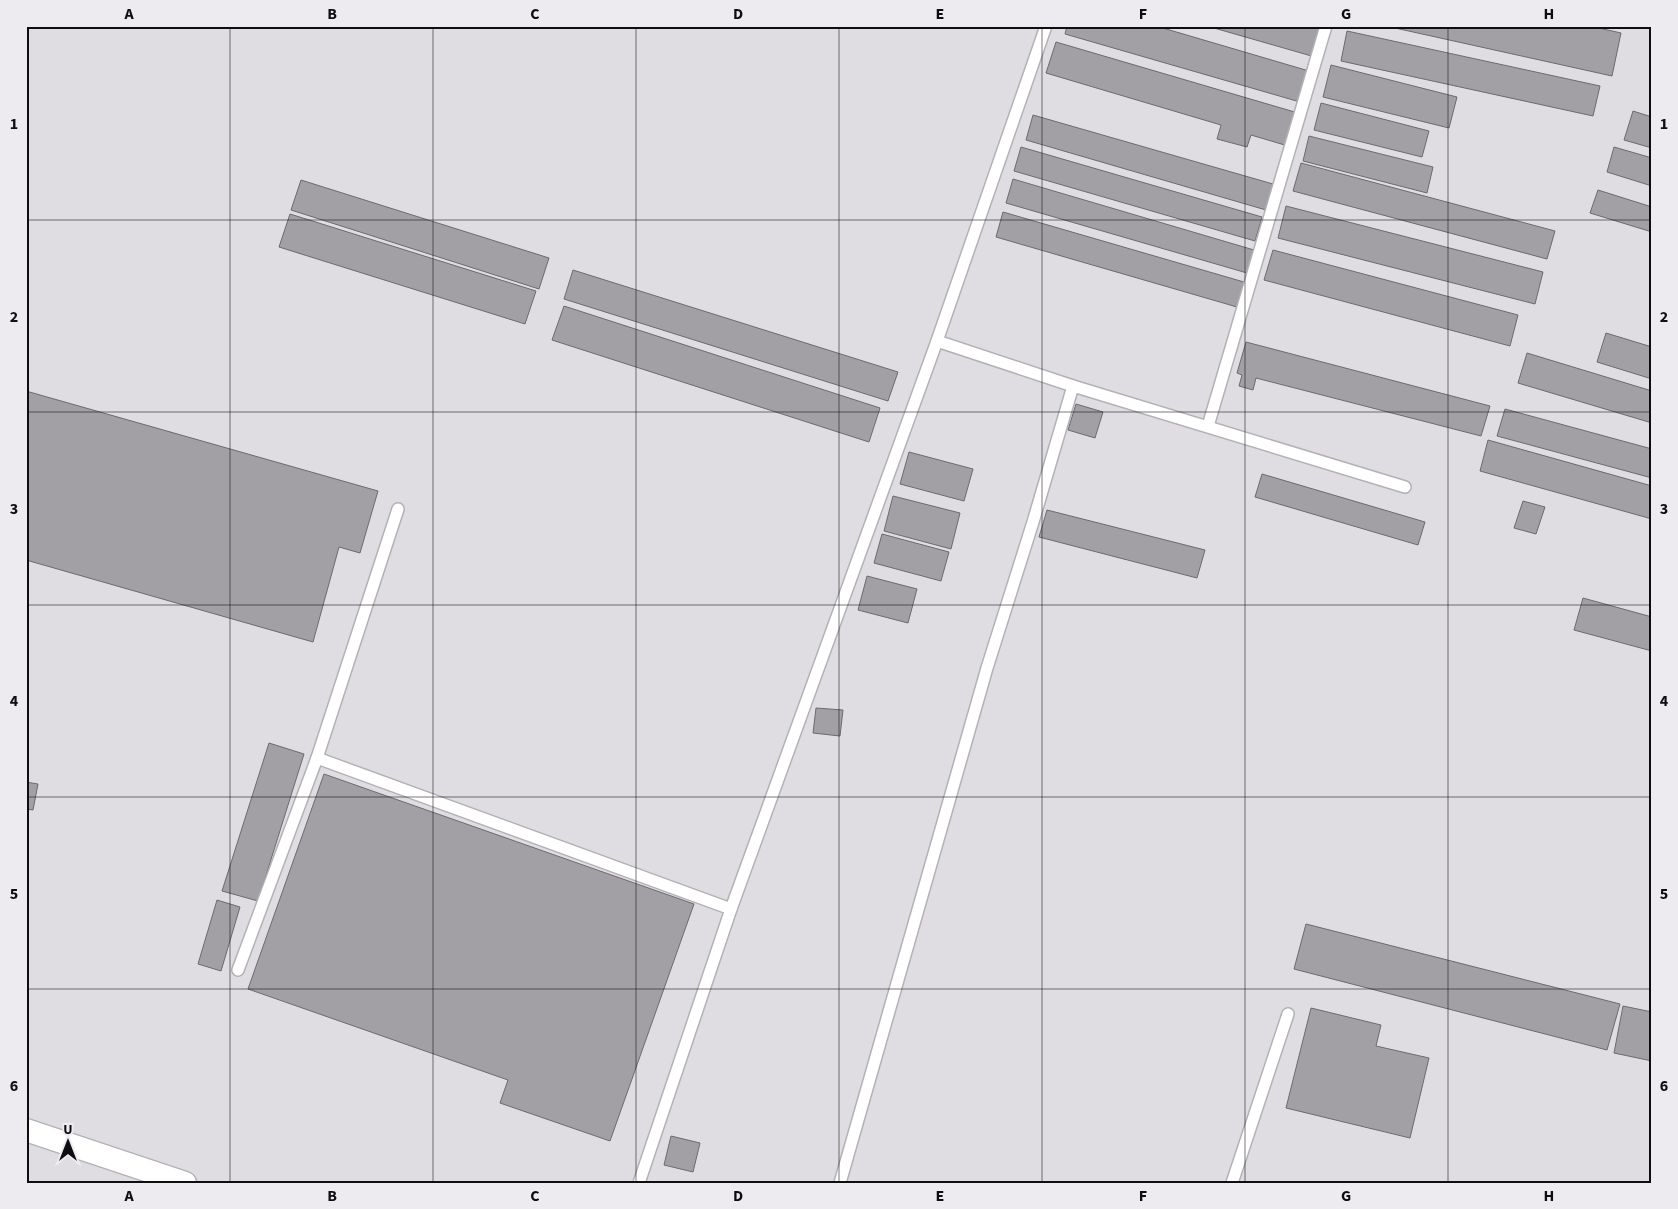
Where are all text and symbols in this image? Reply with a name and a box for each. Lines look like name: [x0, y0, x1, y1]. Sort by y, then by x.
text: A: [123, 3, 134, 25]
text: B: [327, 3, 337, 25]
text: C: [530, 3, 540, 25]
text: D: [733, 3, 743, 25]
text: E: [936, 3, 944, 25]
text: F: [1139, 3, 1147, 25]
text: G: [1341, 3, 1351, 25]
text: H: [1544, 3, 1554, 25]
text: 1: [10, 113, 18, 135]
text: 1: [1660, 113, 1668, 135]
text: 2: [10, 306, 18, 328]
text: 2: [1660, 306, 1668, 328]
text: 3: [10, 498, 18, 520]
text: 3: [1660, 498, 1668, 520]
text: 4: [10, 690, 19, 712]
text: 4: [1660, 690, 1669, 712]
text: 5: [10, 883, 18, 905]
text: 5: [1660, 883, 1668, 905]
text: 6: [10, 1075, 18, 1097]
text: 6: [1660, 1075, 1668, 1097]
north arrow: [42, 1116, 92, 1166]
text: U: [63, 1120, 73, 1140]
text: A: [123, 1185, 134, 1207]
text: B: [327, 1185, 337, 1207]
text: C: [530, 1185, 540, 1207]
text: D: [733, 1185, 743, 1207]
text: E: [936, 1185, 944, 1207]
text: F: [1139, 1185, 1147, 1207]
text: G: [1341, 1185, 1351, 1207]
text: H: [1544, 1185, 1554, 1207]

